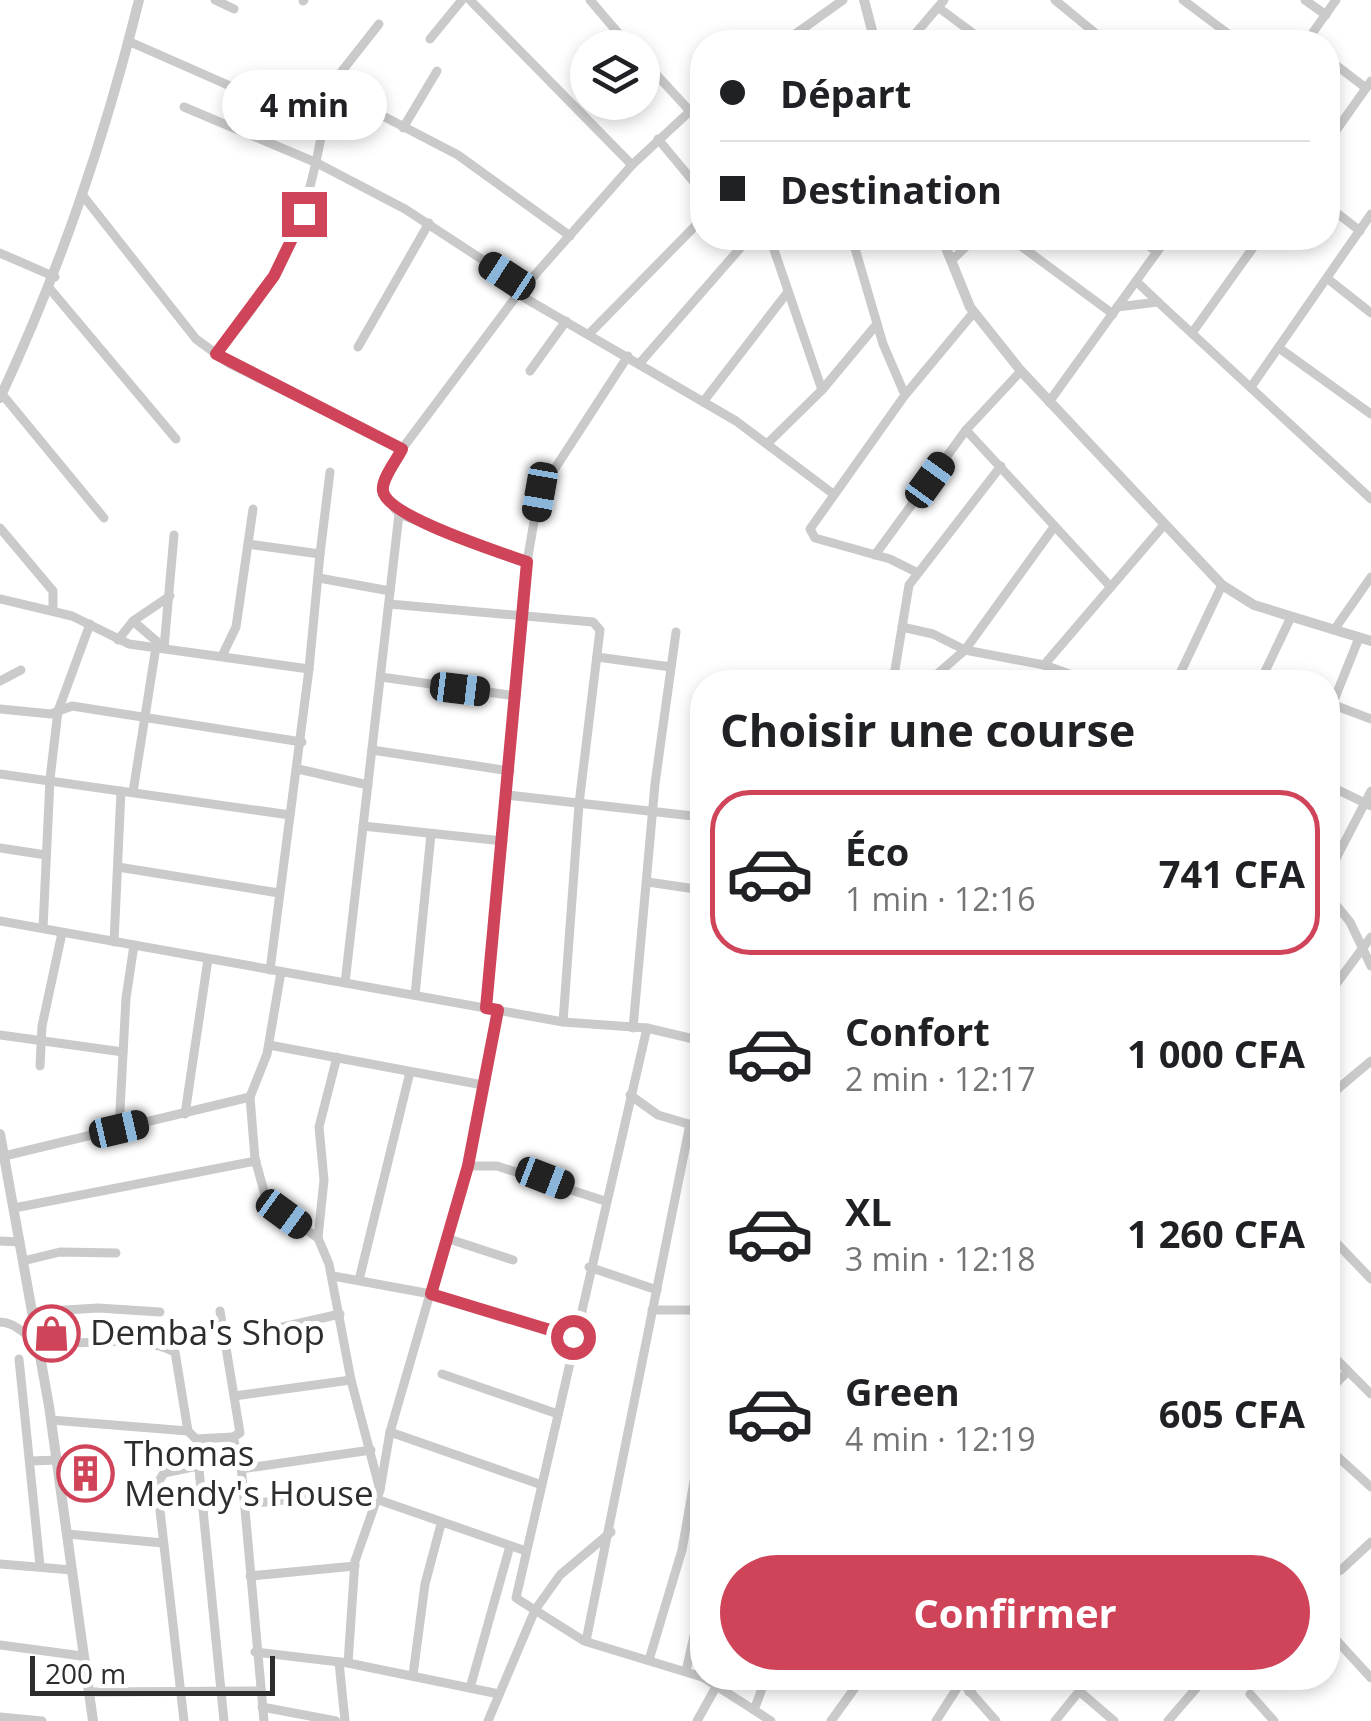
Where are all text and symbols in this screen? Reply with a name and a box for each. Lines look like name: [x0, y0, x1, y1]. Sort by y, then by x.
map controls: [570, 30, 660, 120]
button: layers: [570, 30, 660, 120]
text: Départ: [780, 67, 911, 119]
callout: 4 min: [222, 69, 386, 139]
text: 4 min: [260, 83, 349, 126]
text: Destination: [780, 163, 1002, 215]
route end: [282, 192, 327, 237]
car: [474, 247, 540, 305]
car: [900, 447, 960, 513]
car: [520, 460, 560, 524]
car: [428, 670, 492, 708]
text: Choisir une course: [720, 699, 1135, 760]
text: Éco: [845, 825, 909, 877]
icon: car: [725, 828, 815, 918]
text: 741 CFA: [1159, 847, 1305, 899]
text: 1 min · 12:16: [845, 877, 1036, 920]
text: Confort: [845, 1005, 990, 1057]
icon: car: [725, 1008, 815, 1098]
text: 1 000 CFA: [1127, 1027, 1305, 1079]
text: 2 min · 12:17: [845, 1057, 1036, 1100]
car: [86, 1108, 152, 1150]
car: [512, 1153, 578, 1203]
car: [251, 1184, 317, 1244]
text: XL: [845, 1185, 892, 1237]
icon: car: [725, 1188, 815, 1278]
text: 1 260 CFA: [1127, 1207, 1305, 1259]
text: 3 min · 12:18: [845, 1237, 1036, 1280]
shop icon: Demba's Shop: [21, 1303, 81, 1363]
place label: Demba's Shop: [90, 1308, 325, 1355]
route start: [551, 1315, 596, 1360]
text: Green: [845, 1365, 960, 1417]
icon: car: [725, 1368, 815, 1458]
text: 605 CFA: [1159, 1387, 1305, 1439]
text: 4 min · 12:19: [845, 1417, 1036, 1460]
place label: Thomas Mendy's House: [124, 1429, 374, 1516]
building icon: Thomas Mendy's House: [55, 1444, 115, 1504]
button: Confirmer: [720, 1555, 1310, 1670]
scale bar: [30, 1651, 275, 1696]
text: 200 m: [45, 1654, 126, 1692]

